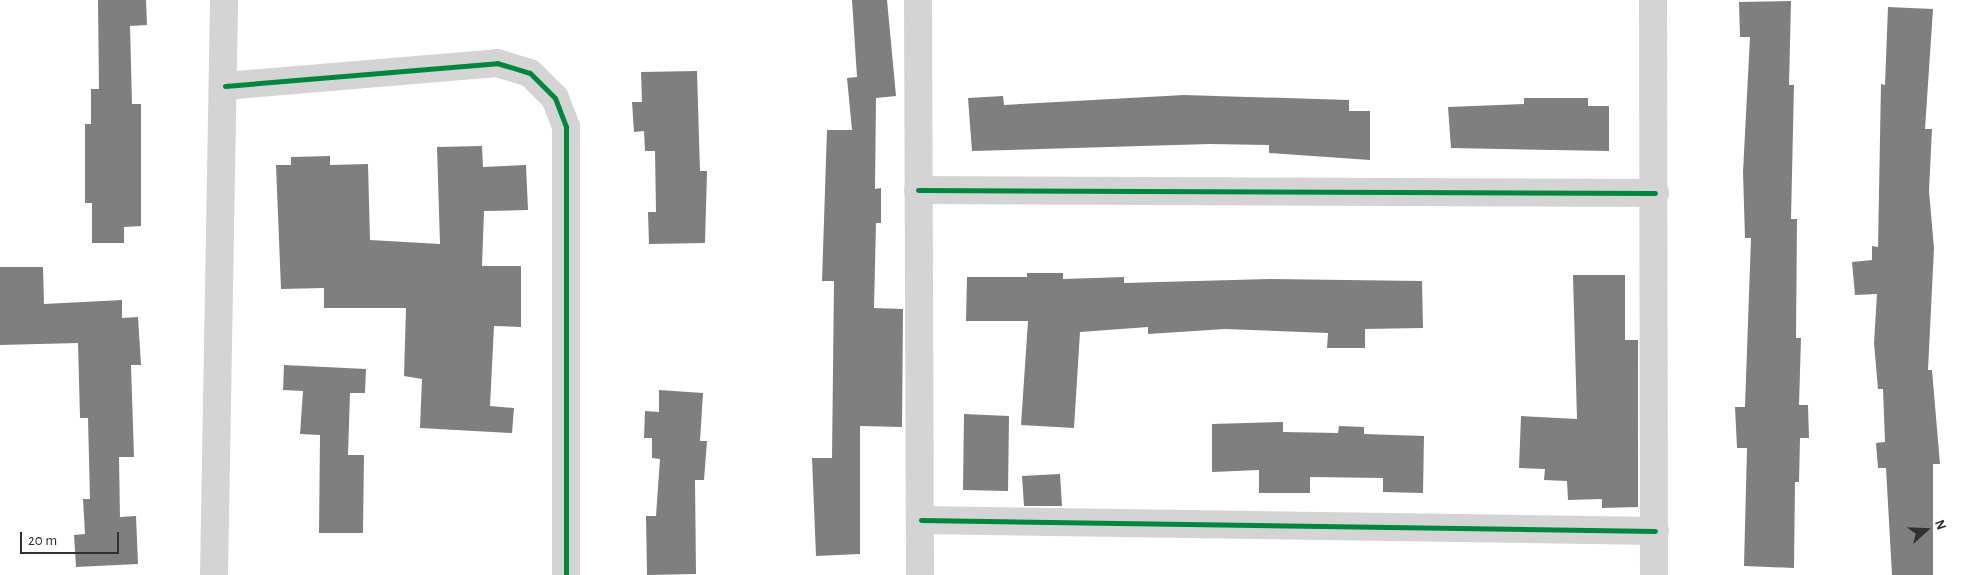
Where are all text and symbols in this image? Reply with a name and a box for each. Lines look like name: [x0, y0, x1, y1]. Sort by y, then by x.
north arrow: [1901, 505, 1951, 555]
text: N: [1932, 518, 1948, 532]
scale bar: [22, 522, 121, 554]
text: 20 m: [28, 533, 57, 548]

